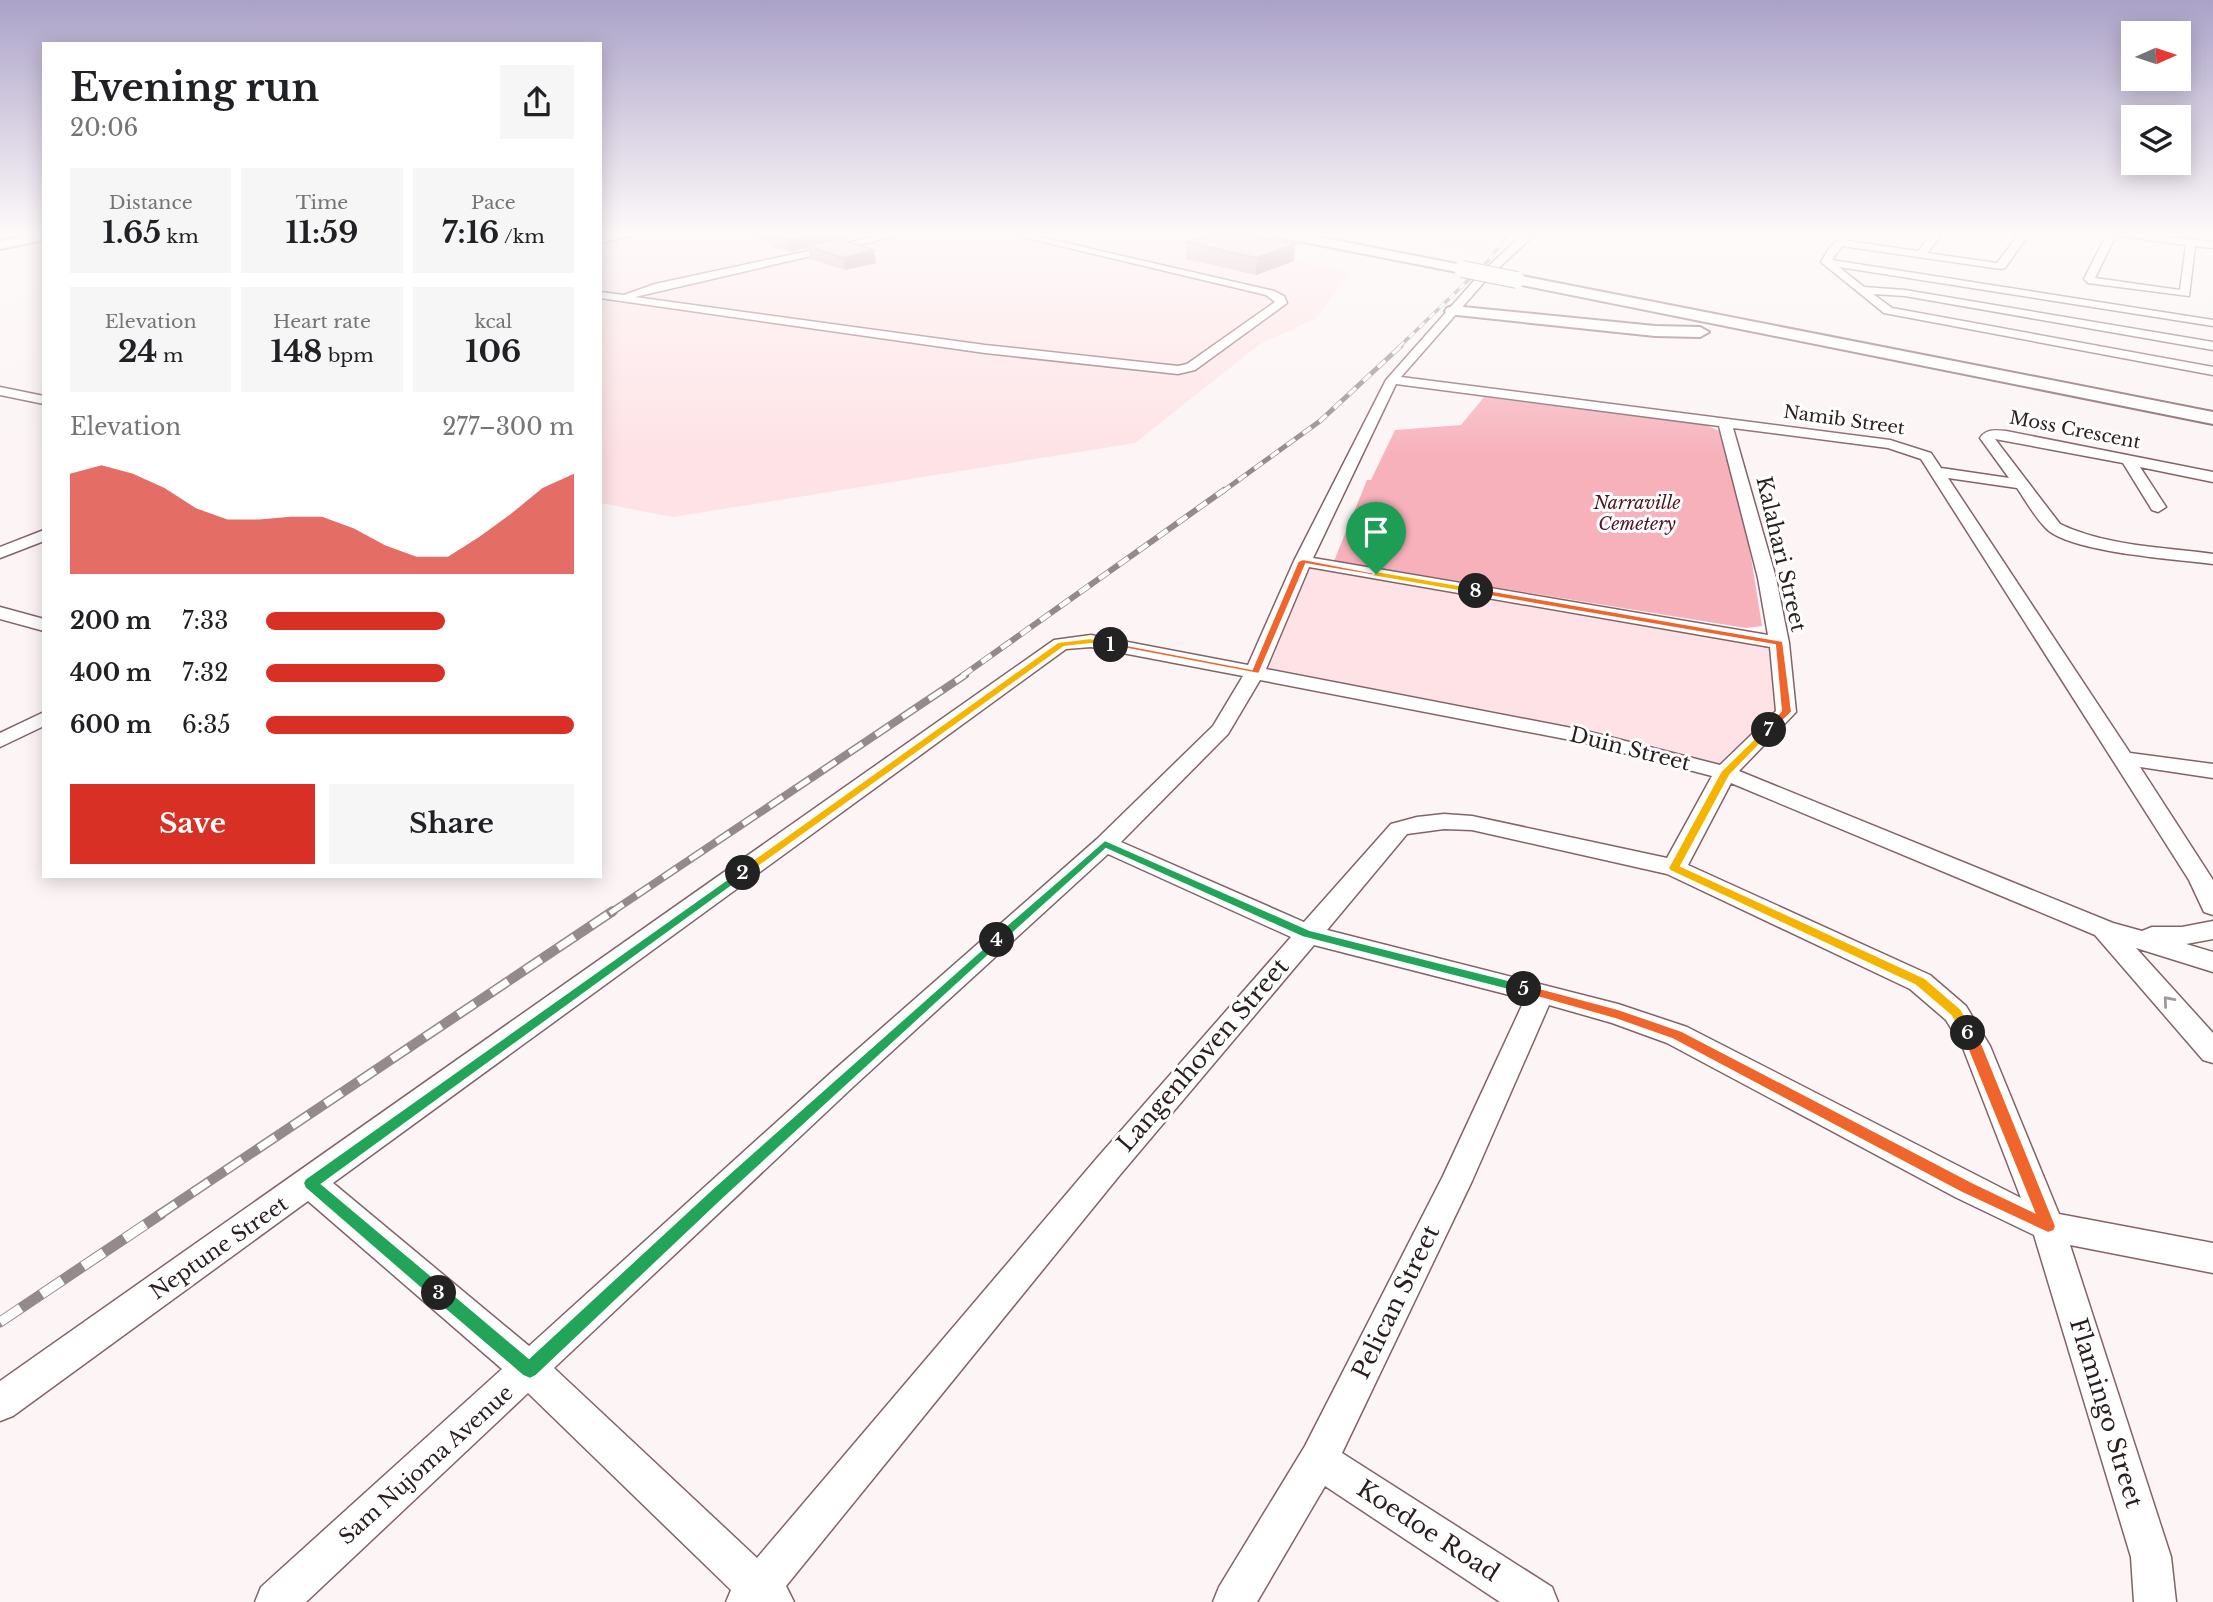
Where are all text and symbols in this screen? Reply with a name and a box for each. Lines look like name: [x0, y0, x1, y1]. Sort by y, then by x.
north arrow: [2121, 21, 2191, 91]
map controls: [2121, 21, 2191, 175]
text: Evening run: [70, 64, 319, 111]
button: share: [500, 65, 574, 139]
button: layers: [2121, 105, 2191, 175]
text: 20:06: [70, 114, 138, 142]
text: Distance: [109, 191, 193, 214]
text: Time: [296, 191, 348, 214]
text: Pace: [471, 191, 516, 214]
text: 1.65: [103, 214, 161, 251]
text: 11:59: [286, 214, 358, 251]
text: 7:16: [442, 214, 499, 251]
text: km: [161, 225, 199, 248]
text: /km: [499, 225, 545, 248]
text: Elevation: [105, 310, 197, 333]
text: Heart rate: [273, 310, 371, 333]
text: kcal: [474, 310, 512, 333]
text: 24: [118, 333, 157, 370]
text: 148: [270, 333, 322, 370]
text: 106: [465, 333, 521, 370]
text: m: [157, 344, 183, 367]
text: bpm: [322, 344, 374, 367]
street label: Namib Street: [1782, 401, 1906, 439]
street label: Moss Crescent: [2008, 407, 2143, 454]
text: Elevation: [70, 413, 181, 441]
text: 277–300 m: [442, 413, 574, 441]
street label: Kalahari Street: [1750, 474, 1812, 634]
park label: Narraville Cemetery: [1592, 492, 1681, 535]
pin: [1346, 502, 1406, 574]
icon: arrive: [1357, 513, 1395, 551]
pin: 8: [1458, 574, 1494, 608]
text: 8: [1469, 579, 1482, 602]
text: 200 m: [70, 607, 151, 635]
text: 7:33: [182, 607, 228, 635]
pin: 1: [1094, 628, 1128, 662]
text: 1: [1106, 633, 1115, 656]
text: 400 m: [70, 659, 152, 687]
text: 7:32: [182, 659, 228, 687]
text: 600 m: [70, 711, 152, 739]
text: 6:35: [182, 711, 231, 739]
pin: 7: [1752, 712, 1786, 748]
text: 7: [1764, 718, 1773, 741]
street label: Duin Street: [1567, 721, 1693, 777]
button: Save: [70, 784, 315, 864]
button: Share: [329, 784, 574, 864]
pin: 2: [726, 856, 760, 890]
text: 2: [736, 861, 749, 884]
pin: 4: [979, 922, 1014, 958]
text: 4: [990, 928, 1003, 951]
street label: Langenhoven Street: [1111, 952, 1295, 1157]
pin: 5: [1506, 972, 1542, 1006]
text: 5: [1518, 977, 1529, 1000]
one-way arrow: [2164, 996, 2176, 1009]
pin: 6: [1951, 1016, 1986, 1050]
text: 6: [1961, 1021, 1974, 1044]
street label: Neptune Street: [145, 1191, 293, 1305]
street label: Pelican Street: [1346, 1220, 1445, 1383]
pin: 3: [422, 1276, 457, 1310]
text: 3: [432, 1281, 445, 1304]
street label: Flamingo Street: [2064, 1315, 2149, 1511]
street label: Sam Nujoma Avenue: [334, 1380, 518, 1550]
street label: Koedoe Road: [1352, 1474, 1505, 1587]

